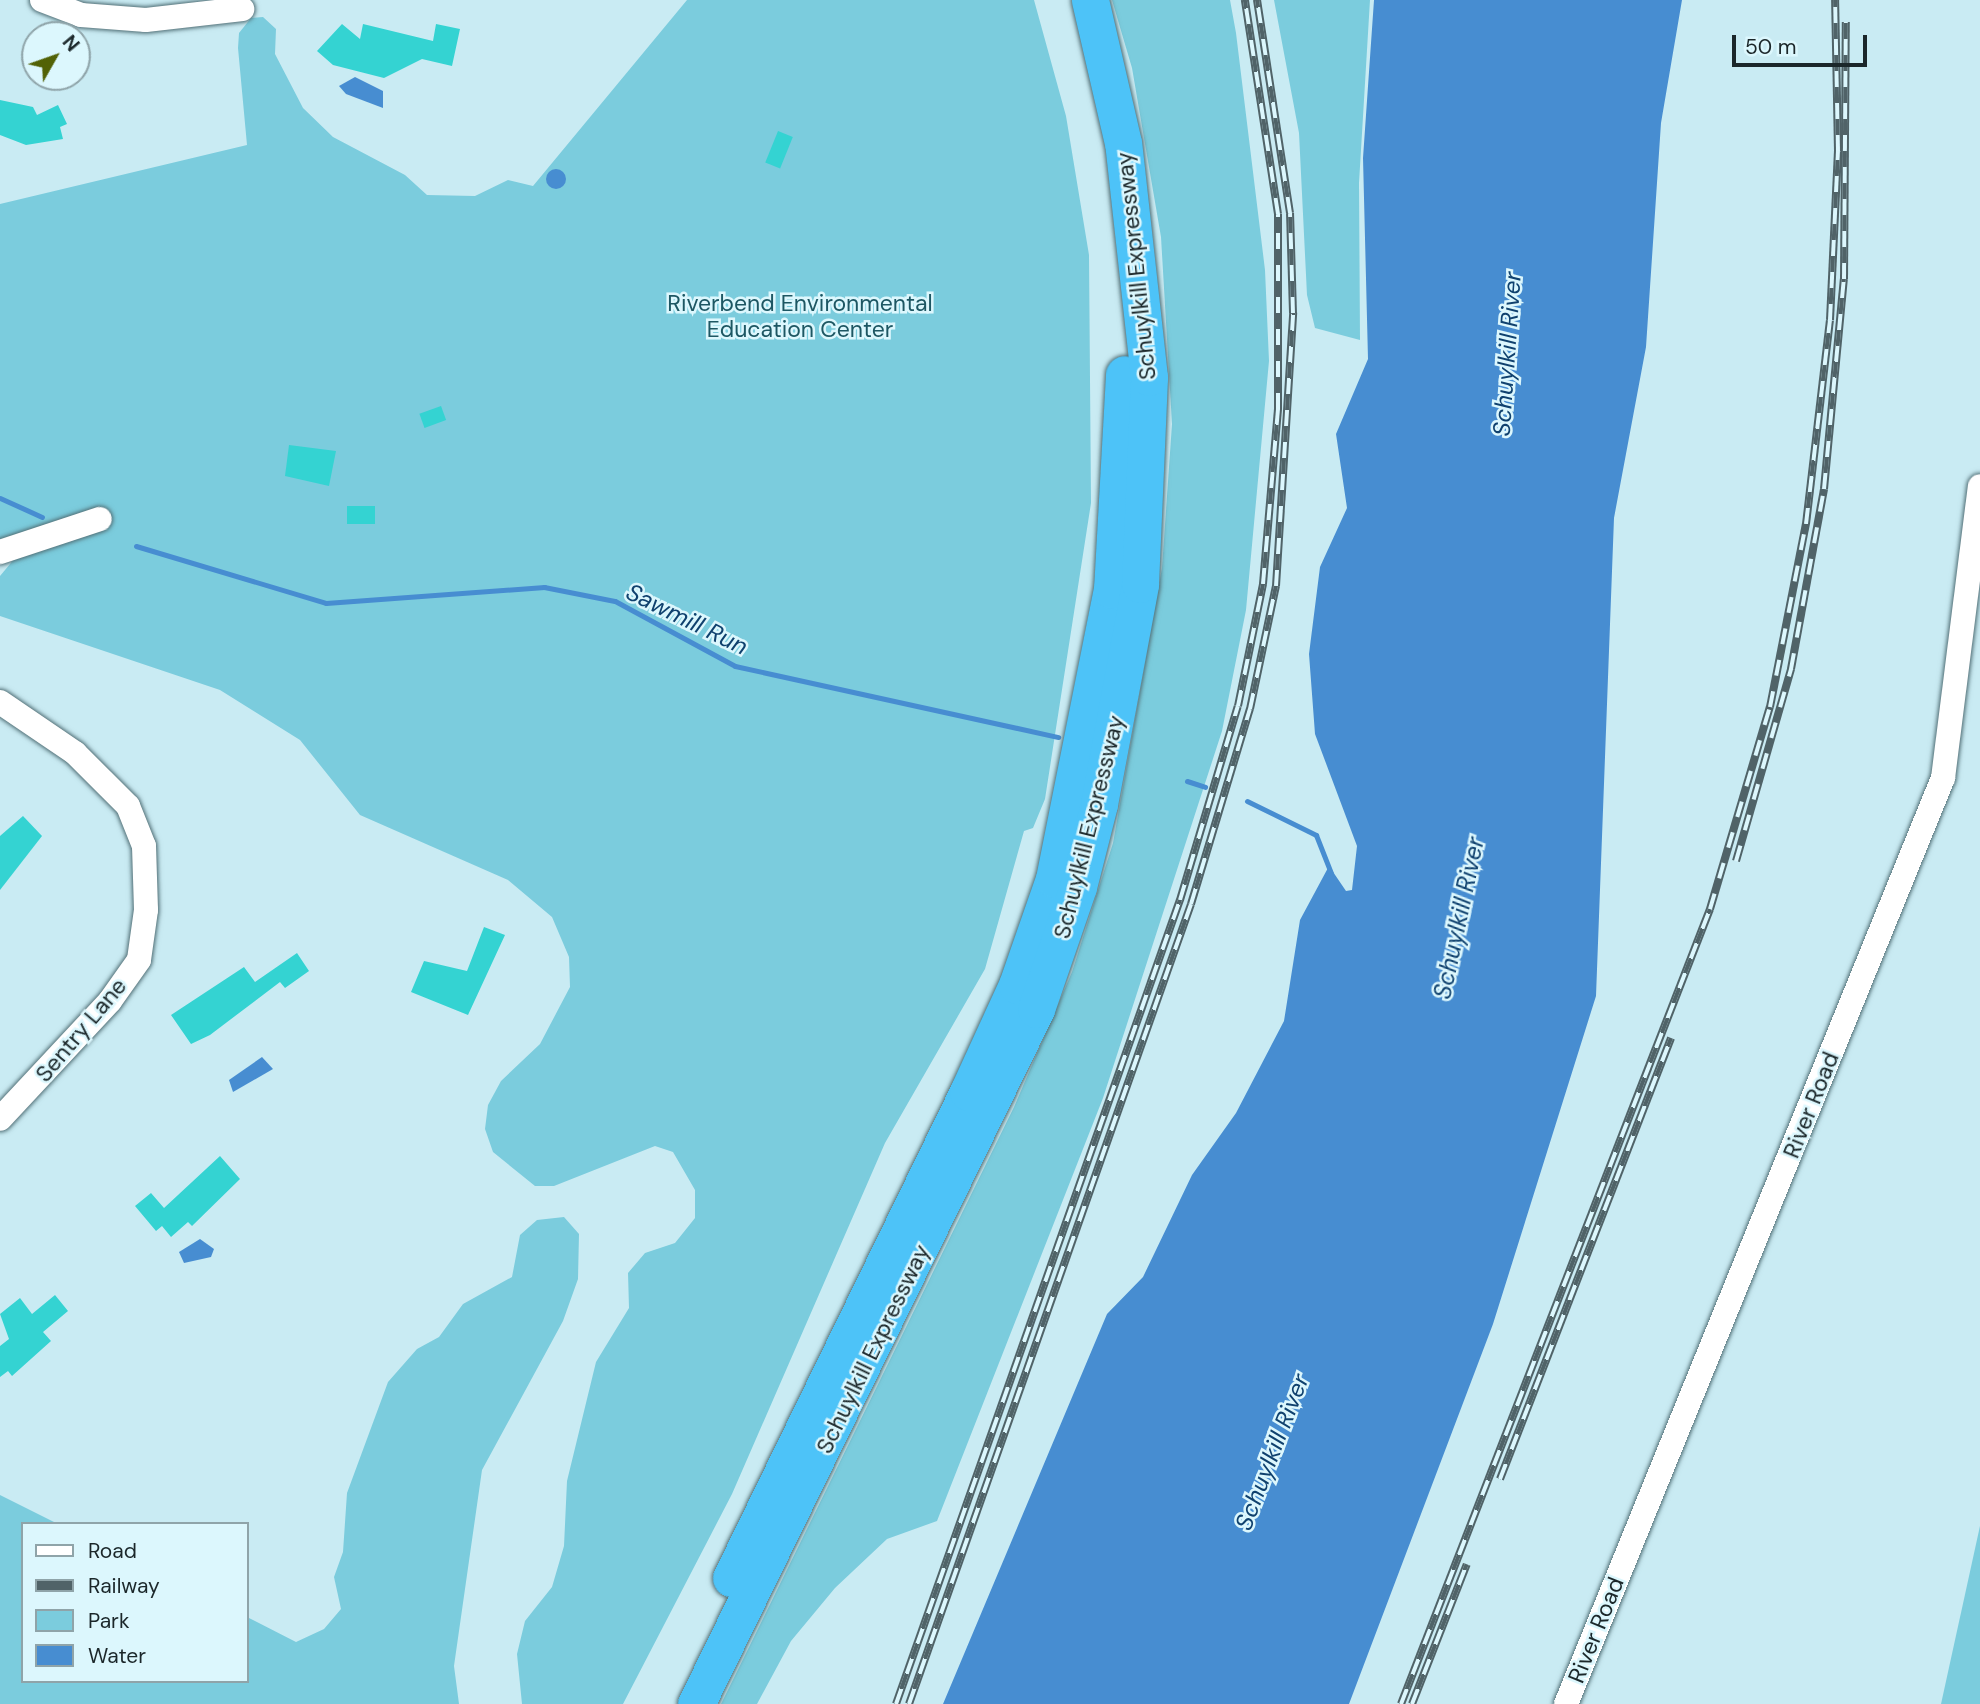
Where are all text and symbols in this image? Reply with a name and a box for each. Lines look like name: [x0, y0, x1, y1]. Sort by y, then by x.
north arrow: [21, 21, 91, 91]
scale bar: [1735, 21, 1870, 65]
text: N: [57, 30, 85, 57]
text: 50 m: [1745, 33, 1796, 61]
street label: Schuylkill Expressway: [1110, 151, 1162, 381]
water label: Schuylkill River: [1487, 271, 1527, 437]
park label: Riverbend Environmental Education Center: [667, 289, 933, 343]
water label: Sawmill Run: [621, 577, 753, 661]
street label: Schuylkill Expressway: [1048, 713, 1130, 941]
water label: Schuylkill River: [1428, 834, 1490, 1002]
street label: Sentry Lane: [30, 973, 132, 1087]
street label: River Road: [1777, 1048, 1845, 1162]
street label: Schuylkill Expressway: [810, 1240, 936, 1458]
water label: Schuylkill River: [1229, 1370, 1315, 1534]
legend: [21, 1522, 248, 1683]
text: Road: [88, 1537, 137, 1565]
text: Railway: [88, 1572, 160, 1600]
street label: River Road: [1562, 1573, 1630, 1687]
text: Park: [88, 1607, 129, 1635]
text: Water: [88, 1642, 146, 1670]

